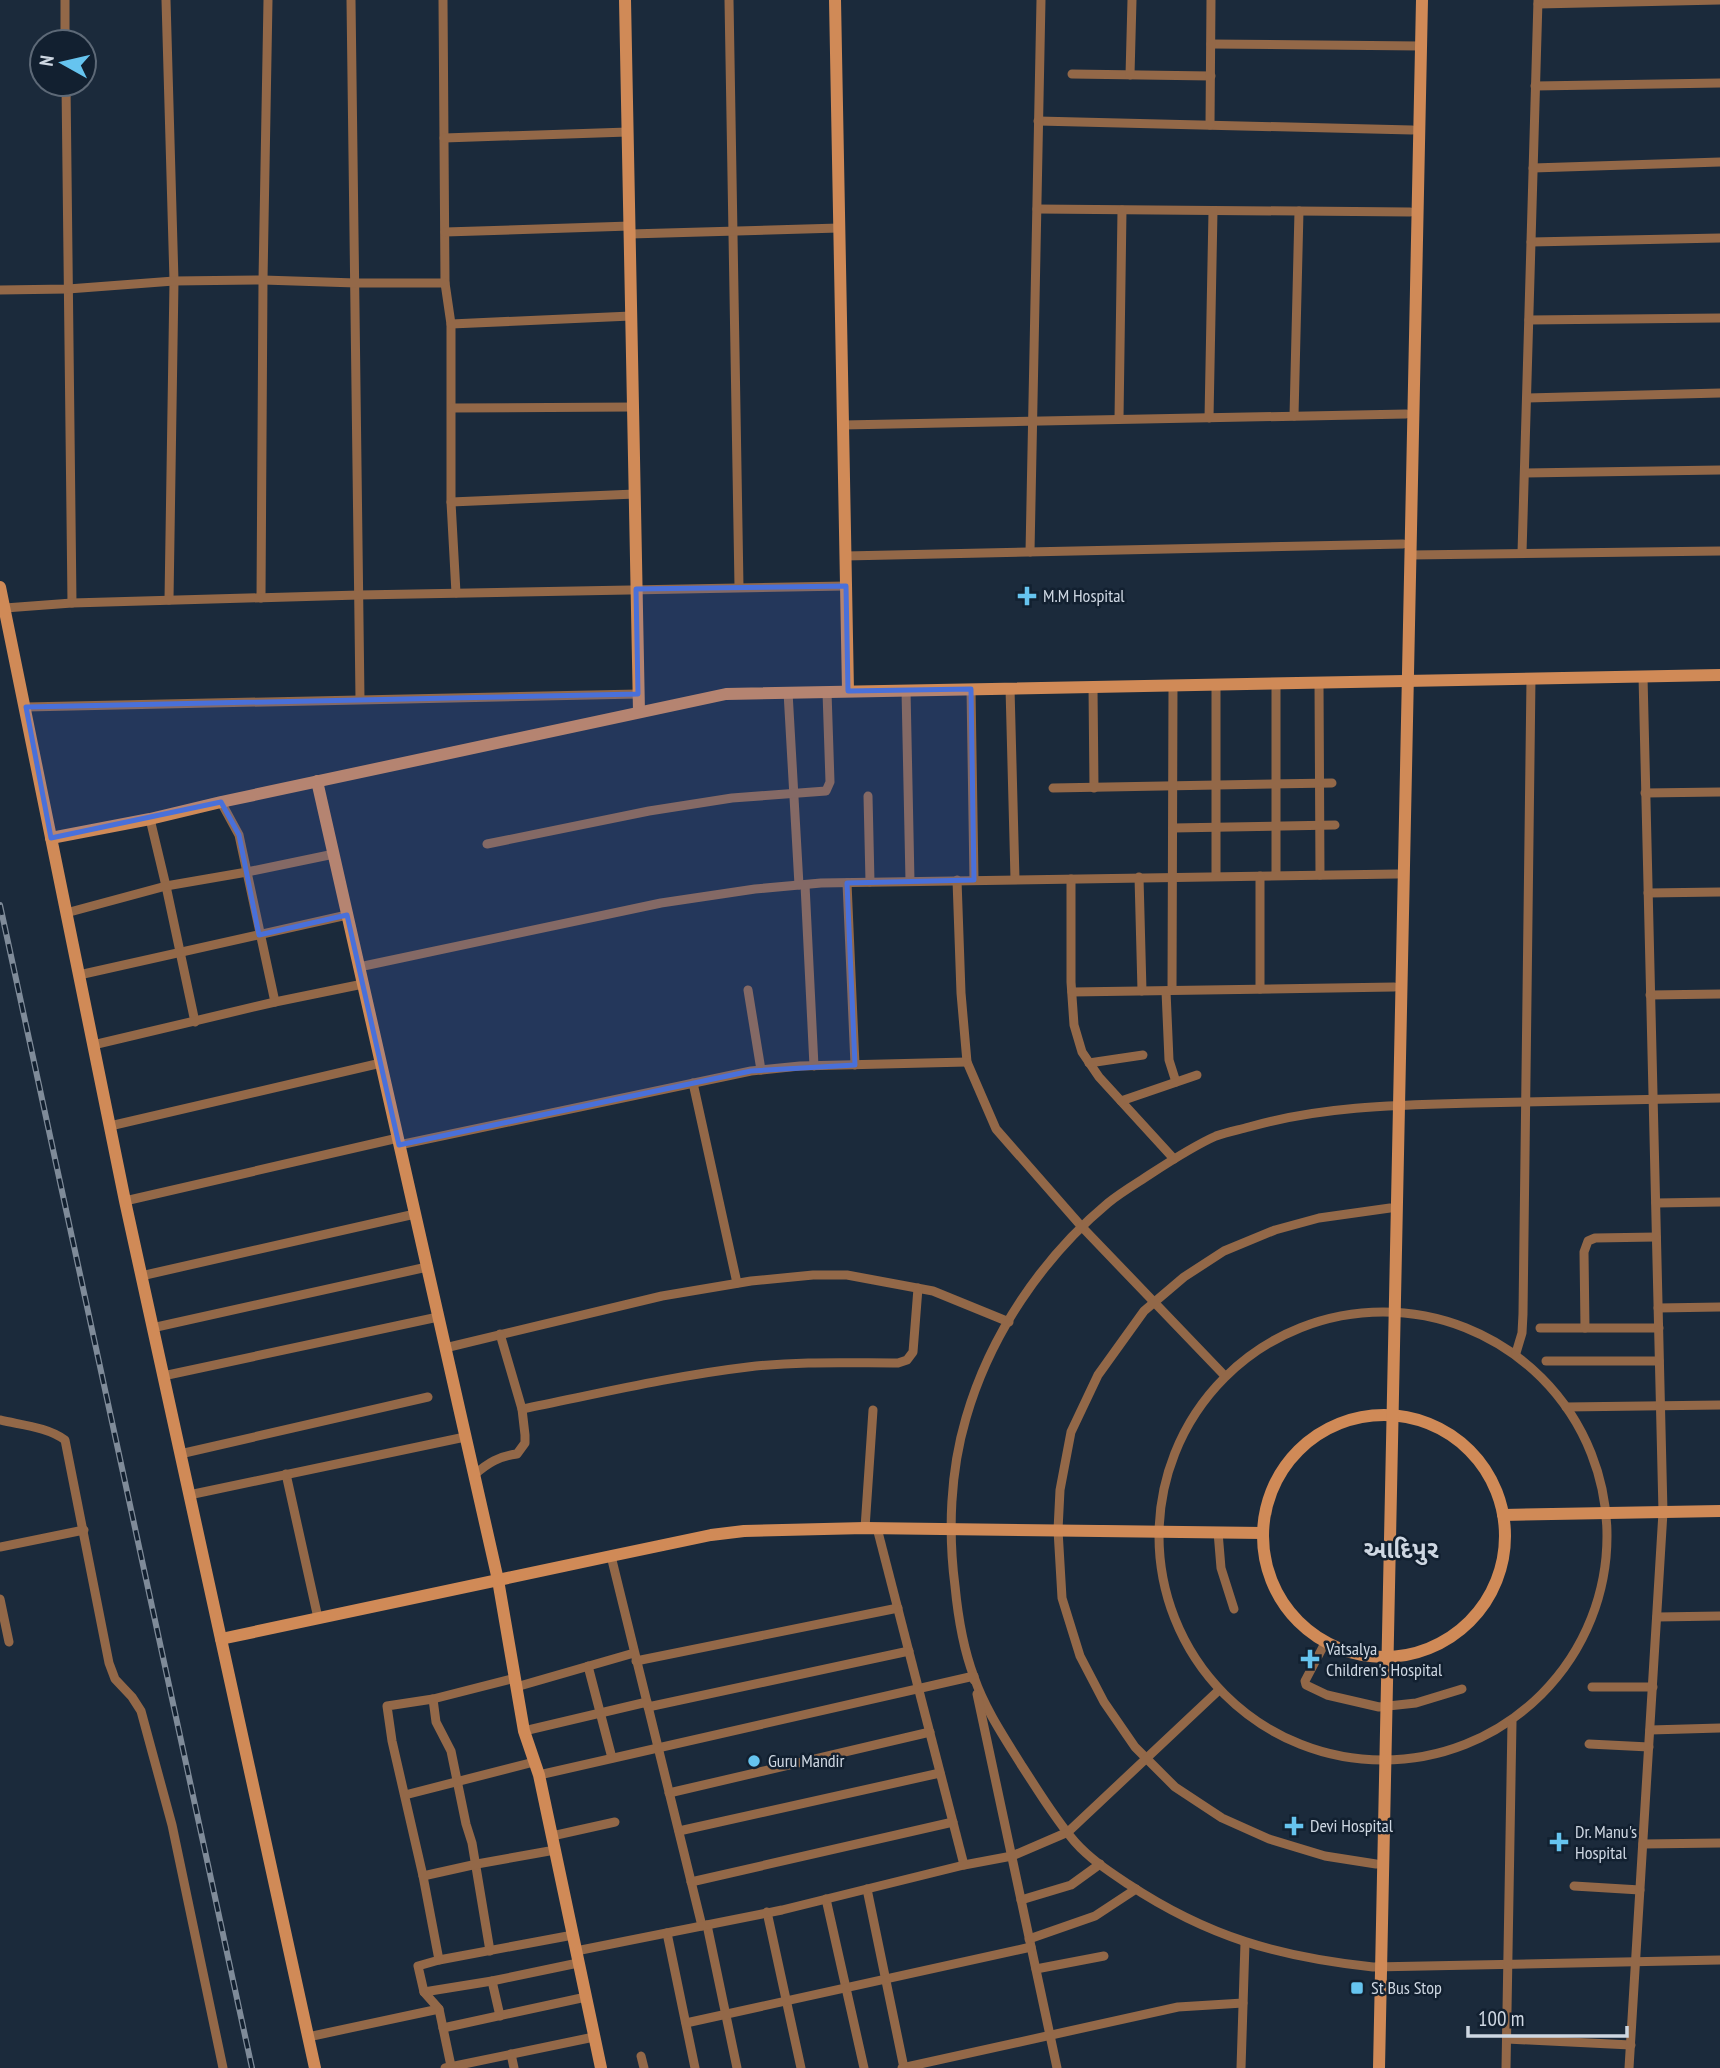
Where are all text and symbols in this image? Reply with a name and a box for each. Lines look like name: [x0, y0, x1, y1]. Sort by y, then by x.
north arrow: [28, 28, 98, 98]
text: N: [34, 54, 59, 67]
place label: M.M Hospital: [1043, 584, 1125, 607]
marker: M.M Hospital: [1017, 586, 1037, 606]
district label: આદિપુર: [1364, 1534, 1439, 1565]
place label: Vatsalya Children's Hospital: [1325, 1637, 1443, 1681]
marker: Vatsalya Children's Hospital: [1300, 1649, 1320, 1669]
place label: Guru Mandir: [768, 1749, 844, 1772]
marker: Guru Mandir: [746, 1753, 762, 1769]
place label: Devi Hospital: [1310, 1814, 1394, 1837]
marker: Devi Hospital: [1284, 1816, 1304, 1836]
place label: Dr. Manu's Hospital: [1575, 1820, 1637, 1864]
marker: Dr. Manu's Hospital: [1549, 1832, 1569, 1852]
place label: St Bus Stop: [1371, 1976, 1442, 1999]
marker: St Bus Stop: [1349, 1980, 1365, 1996]
scale bar: [1468, 1994, 1627, 2038]
text: 100 m: [1478, 2005, 1524, 2032]

